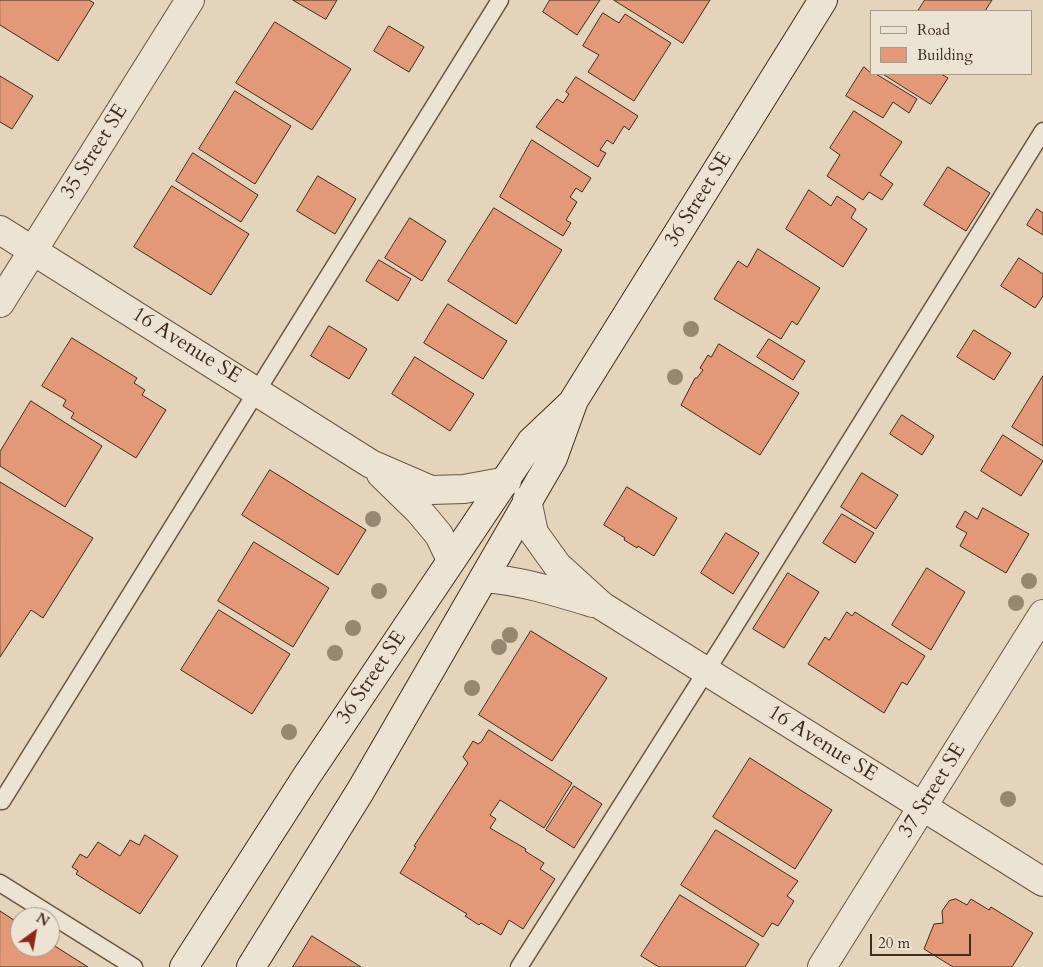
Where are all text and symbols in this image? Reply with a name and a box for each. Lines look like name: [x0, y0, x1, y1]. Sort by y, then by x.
legend: [870, 10, 1033, 75]
text: Road: [917, 20, 950, 40]
text: Building: [917, 45, 973, 65]
street label: 35 Street SE: [56, 100, 134, 204]
street label: 36 Street SE: [660, 148, 738, 252]
street label: 16 Avenue SE: [127, 302, 245, 390]
street label: 36 Street SE: [332, 627, 412, 729]
street label: 16 Avenue SE: [763, 700, 881, 788]
street label: 37 Street SE: [894, 739, 972, 843]
north arrow: [10, 907, 60, 957]
text: N: [32, 908, 53, 931]
scale bar: [873, 924, 974, 956]
text: 20 m: [878, 933, 910, 953]

